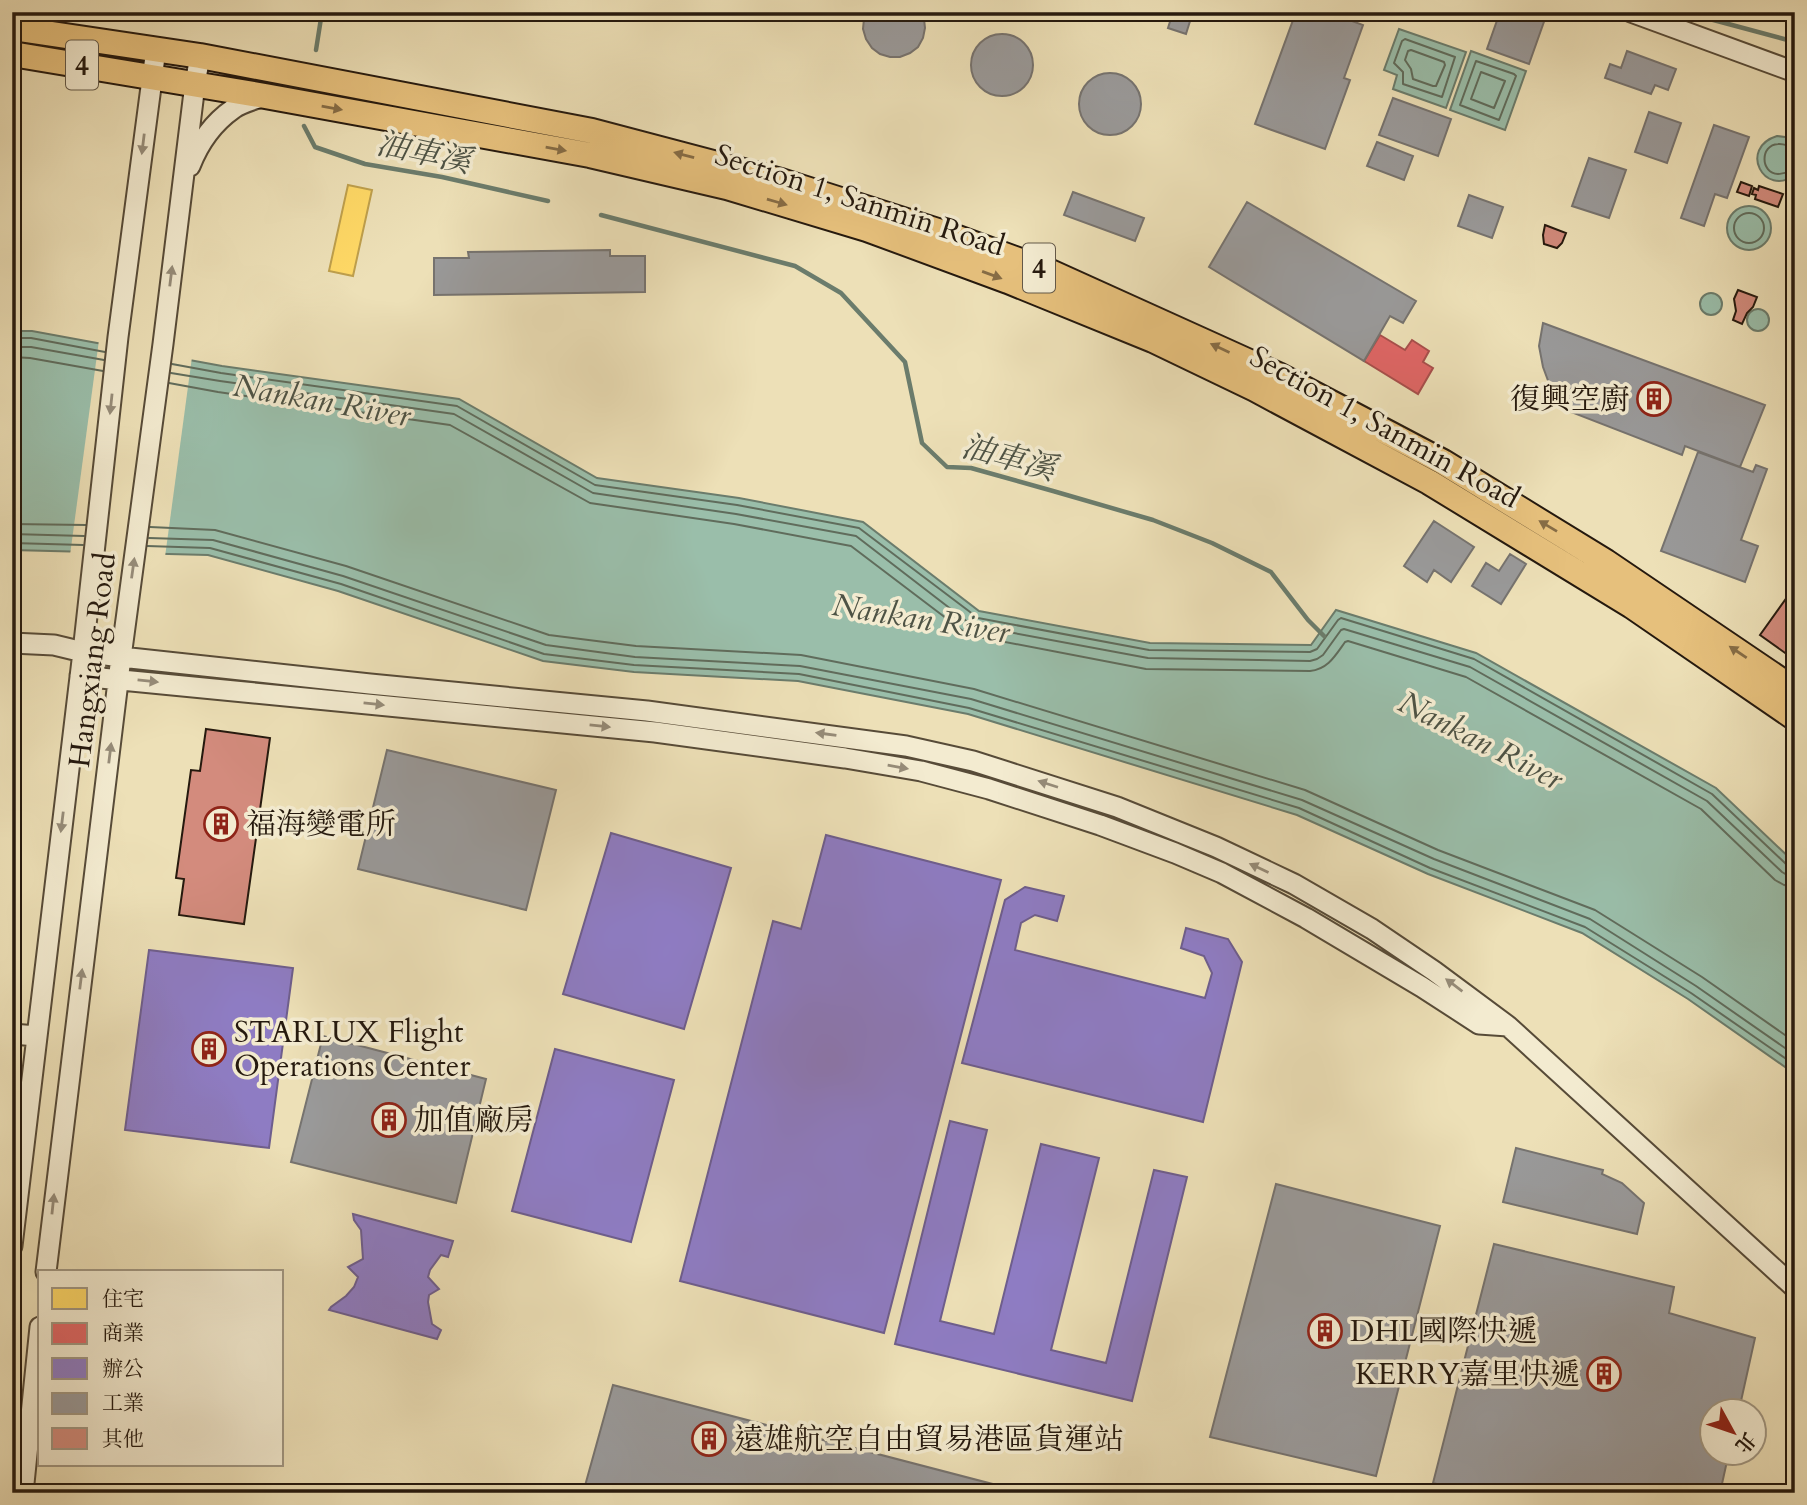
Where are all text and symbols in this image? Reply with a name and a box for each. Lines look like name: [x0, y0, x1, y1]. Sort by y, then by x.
road number: 4: [66, 41, 98, 90]
one-way arrow: [321, 103, 343, 114]
water label: 油車溪: [372, 121, 478, 185]
one-way arrow: [137, 133, 148, 155]
street label: Section 1, Sanmin Road: [710, 134, 1010, 267]
one-way arrow: [545, 143, 567, 154]
one-way arrow: [673, 149, 695, 160]
one-way arrow: [767, 198, 788, 208]
road number: 4: [1023, 244, 1055, 292]
one-way arrow: [166, 265, 177, 287]
one-way arrow: [982, 270, 1003, 281]
street label: Section 1, Sanmin Road: [1243, 336, 1527, 519]
one-way arrow: [1209, 342, 1230, 353]
water label: Nankan River: [230, 364, 415, 438]
place label: 復興空廚: [1510, 379, 1630, 420]
building icon: 復興空廚: [1635, 380, 1673, 418]
one-way arrow: [105, 394, 116, 416]
water label: 油車溪: [957, 424, 1064, 492]
one-way arrow: [1539, 520, 1558, 533]
street label: Hangxiang Road: [59, 550, 126, 770]
one-way arrow: [128, 557, 139, 579]
water label: Nankan River: [829, 583, 1014, 655]
one-way arrow: [1728, 645, 1748, 658]
one-way arrow: [137, 676, 159, 687]
water label: Nankan River: [1391, 681, 1572, 802]
one-way arrow: [363, 698, 385, 709]
one-way arrow: [590, 721, 612, 732]
one-way arrow: [815, 729, 837, 740]
one-way arrow: [104, 742, 115, 764]
one-way arrow: [888, 762, 910, 773]
one-way arrow: [1037, 778, 1058, 789]
place label: 福海變電所: [246, 804, 396, 845]
building icon: 福海變電所: [202, 805, 240, 843]
one-way arrow: [57, 811, 68, 833]
one-way arrow: [1249, 862, 1269, 873]
one-way arrow: [76, 967, 87, 989]
one-way arrow: [1444, 978, 1463, 992]
place label: STARLUX Flight Operations Center: [234, 1012, 470, 1087]
building icon: STARLUX Flight Operations Center: [190, 1030, 228, 1068]
place label: 加值廠房: [414, 1100, 534, 1141]
building icon: 加值廠房: [370, 1101, 408, 1139]
one-way arrow: [48, 1193, 59, 1215]
legend: [38, 1270, 284, 1466]
text: 住宅: [102, 1285, 144, 1314]
place label: DHL國際快遞: [1350, 1311, 1538, 1352]
building icon: DHL國際快遞: [1306, 1312, 1344, 1350]
text: 商業: [102, 1319, 144, 1348]
place label: KERRY嘉里快遞: [1355, 1354, 1580, 1395]
text: 辦公: [102, 1355, 144, 1384]
building icon: KERRY嘉里快遞: [1585, 1355, 1623, 1393]
text: 工業: [102, 1389, 144, 1418]
north arrow: [1699, 1396, 1769, 1466]
place label: 遠雄航空自由貿易港區貨運站: [734, 1419, 1124, 1460]
building icon: 遠雄航空自由貿易港區貨運站: [690, 1420, 728, 1458]
text: 其他: [102, 1425, 144, 1454]
text: 北: [1729, 1427, 1761, 1458]

